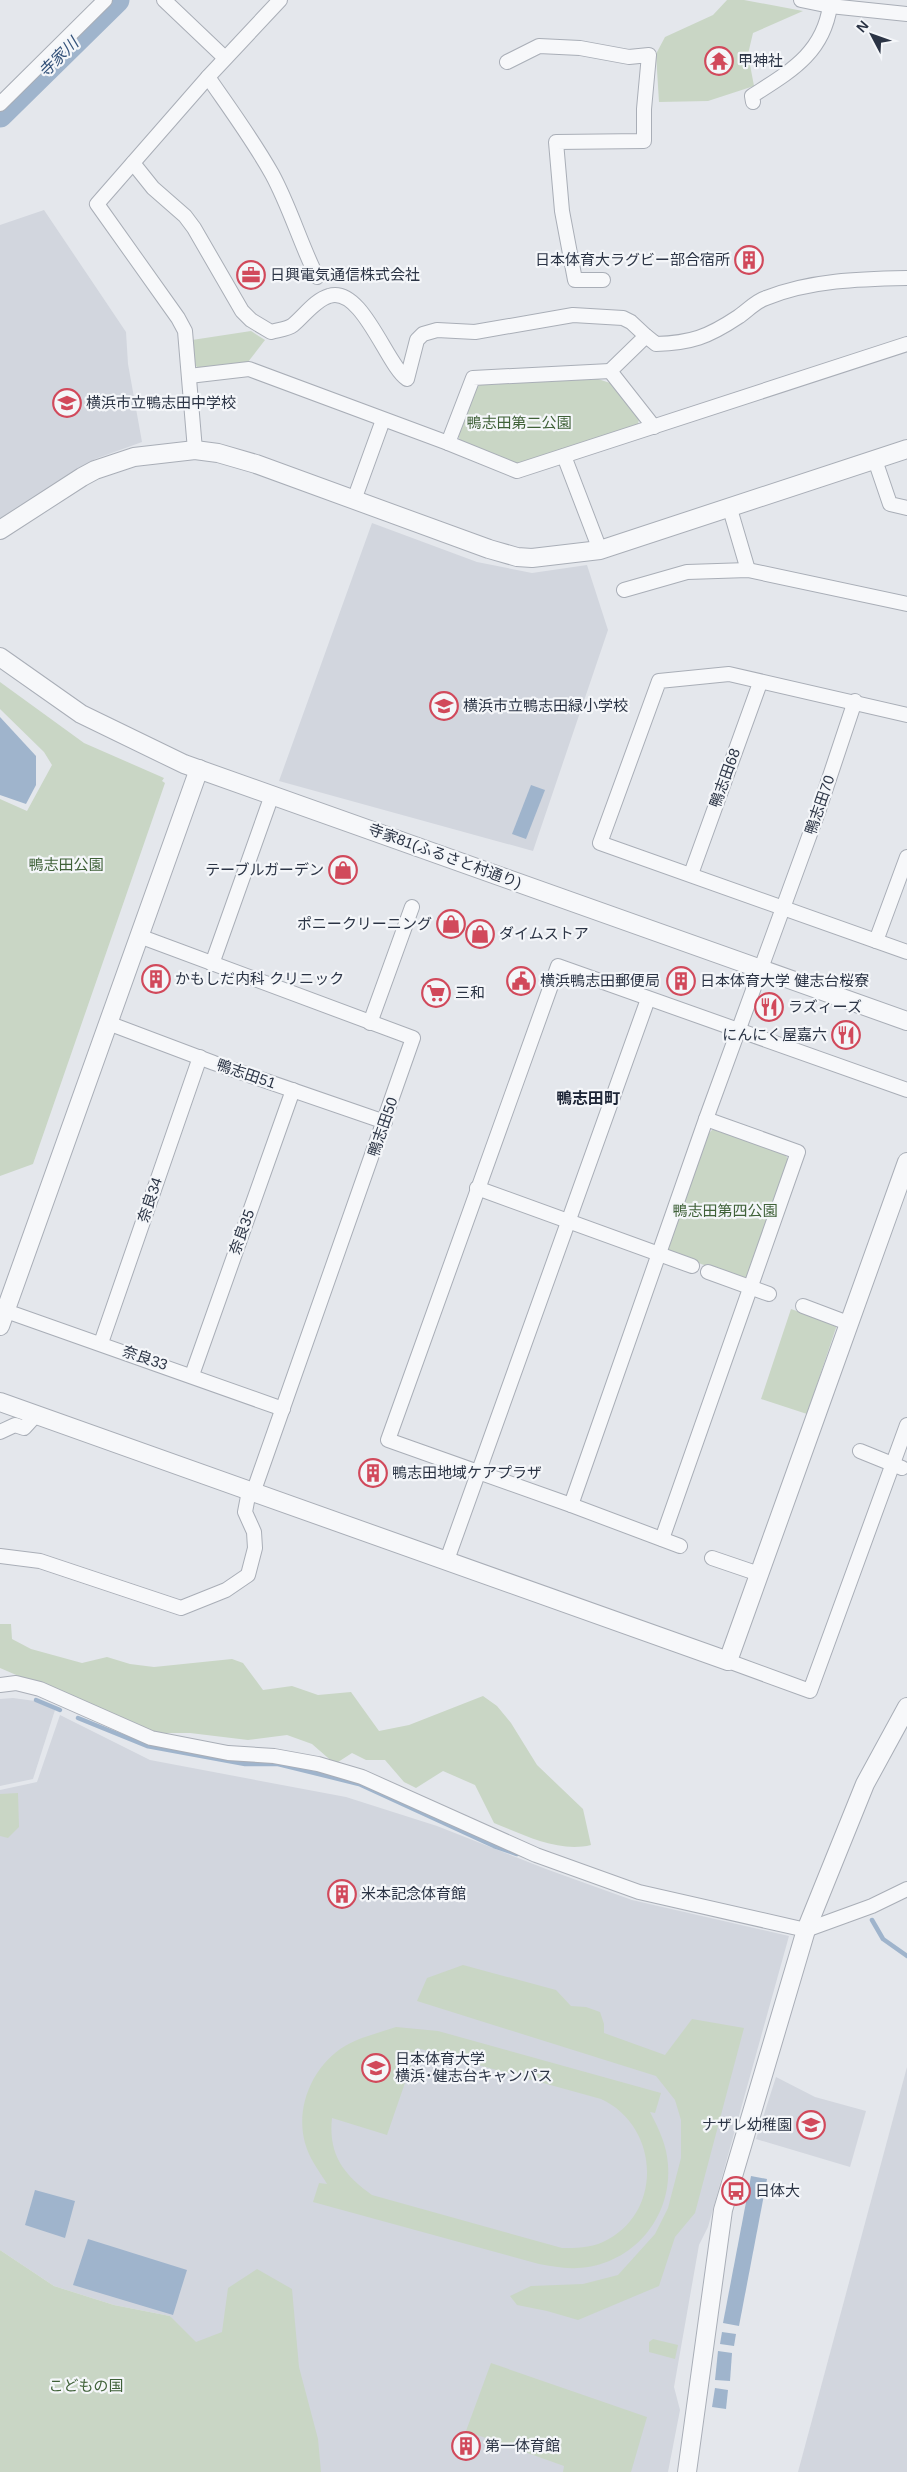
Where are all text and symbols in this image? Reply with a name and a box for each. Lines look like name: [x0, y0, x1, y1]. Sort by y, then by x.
north arrow: [847, 10, 897, 60]
text: N: [853, 17, 872, 36]
water label: 寺家川: [35, 33, 83, 80]
temple icon: 甲神社: [704, 46, 734, 76]
place label: 甲神社: [738, 52, 783, 69]
building icon: 日本体育大ラグビー部合宿所: [734, 245, 764, 275]
place label: 日本体育大ラグビー部合宿所: [535, 251, 730, 268]
office icon: 日興電気通信株式会社: [236, 260, 266, 290]
place label: 日興電気通信株式会社: [270, 266, 420, 283]
school or university icon: 横浜市立鴨志田中学校: [52, 388, 82, 418]
place label: 横浜市立鴨志田中学校: [86, 394, 236, 411]
park label: 鴨志田第二公園: [466, 414, 572, 431]
school or university icon: 横浜市立鴨志田緑小学校: [429, 691, 459, 721]
place label: 横浜市立鴨志田緑小学校: [463, 697, 628, 714]
street label: 鴨志田68: [706, 746, 743, 810]
street label: 鴨志田70: [801, 773, 838, 837]
street label: 寺家81(ふるさと村通り): [366, 820, 524, 891]
shop icon: テーブルガーデン: [328, 855, 358, 885]
park label: 鴨志田公園: [28, 856, 104, 873]
place label: テーブルガーデン: [205, 861, 324, 878]
shop icon: ポニークリーニング: [436, 909, 466, 939]
place label: ポニークリーニング: [297, 915, 432, 932]
shop icon: ダイムストア: [465, 919, 495, 949]
place label: ダイムストア: [499, 925, 589, 942]
building icon: かもしだ内科 クリニック: [141, 964, 171, 994]
public building icon: 横浜鴨志田郵便局: [506, 966, 536, 996]
building icon: 日本体育大学 健志台桜寮: [666, 966, 696, 996]
place label: かもしだ内科 クリニック: [175, 970, 344, 987]
place label: 横浜鴨志田郵便局: [540, 972, 660, 989]
place label: 日本体育大学 健志台桜寮: [700, 972, 869, 989]
supermarket icon: 三和: [421, 978, 451, 1008]
place label: 三和: [455, 984, 485, 1001]
restaurant icon: ラズィーズ: [754, 992, 784, 1022]
place label: ラズィーズ: [788, 998, 862, 1015]
restaurant icon: にんにく屋嘉六: [831, 1020, 861, 1050]
place label: にんにく屋嘉六: [722, 1026, 827, 1043]
street label: 鴨志田51: [214, 1055, 278, 1092]
district label: 鴨志田町: [556, 1090, 620, 1107]
street label: 鴨志田50: [364, 1095, 401, 1159]
street label: 奈良34: [134, 1175, 165, 1225]
park label: 鴨志田第四公園: [672, 1202, 778, 1219]
street label: 奈良35: [226, 1207, 258, 1257]
street label: 奈良33: [120, 1342, 170, 1373]
building icon: 鴨志田地域ケアプラザ: [358, 1458, 388, 1488]
place label: 鴨志田地域ケアプラザ: [392, 1464, 542, 1481]
building icon: 米本記念体育館: [327, 1879, 357, 1909]
place label: 米本記念体育館: [361, 1885, 466, 1902]
place label: 日本体育大学 横浜･健志台キャンパス: [395, 2050, 553, 2084]
school or university icon: 日本体育大学 横浜･健志台キャンパス: [361, 2053, 391, 2083]
school or university icon: ナザレ幼稚園: [796, 2110, 826, 2140]
place label: ナザレ幼稚園: [702, 2116, 792, 2133]
bus stop icon: 日体大: [721, 2176, 751, 2206]
place label: 日体大: [755, 2182, 800, 2199]
park label: こどもの国: [48, 2377, 124, 2394]
building icon: 第一体育館: [451, 2431, 481, 2461]
place label: 第一体育館: [485, 2437, 560, 2454]

